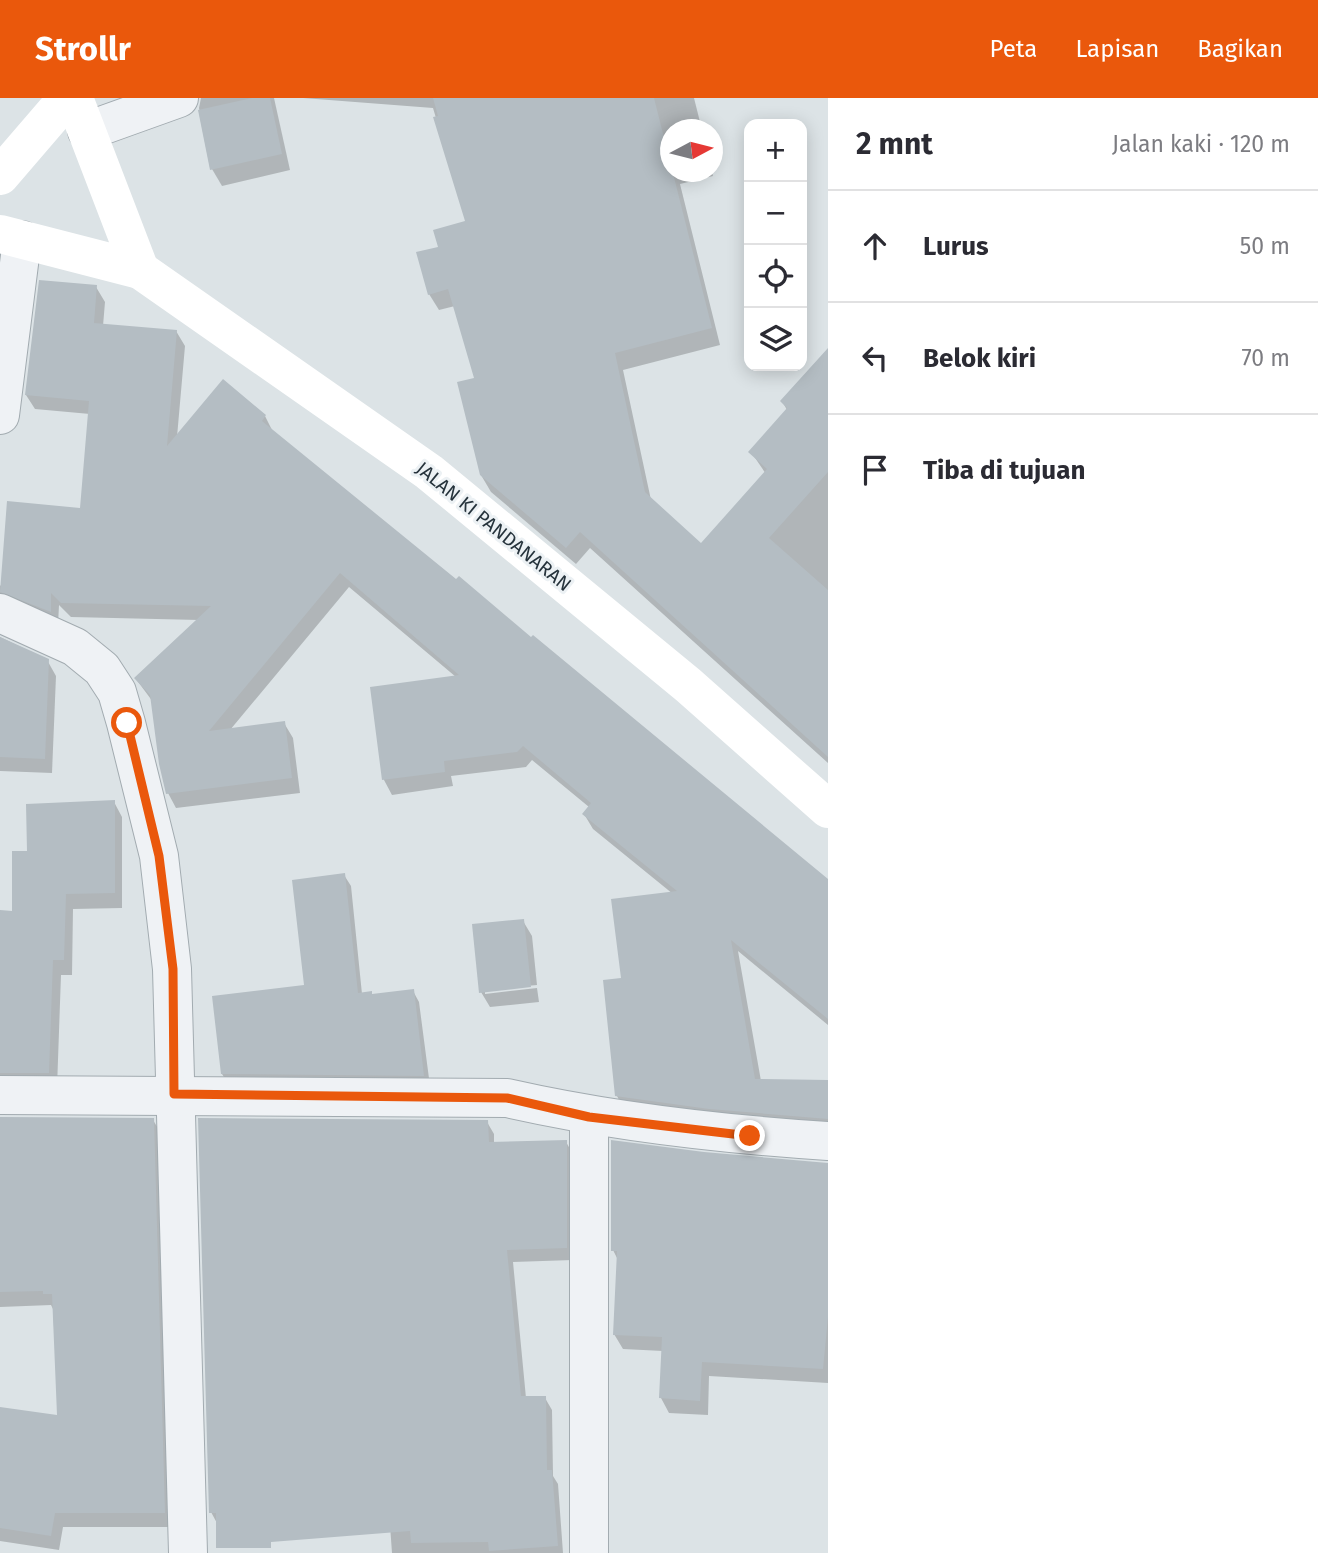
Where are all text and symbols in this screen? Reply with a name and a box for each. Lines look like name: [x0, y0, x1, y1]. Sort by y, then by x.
text: Strollr: [35, 29, 131, 69]
text: Peta: [990, 35, 1037, 63]
text: Lapisan: [1075, 35, 1159, 63]
text: Bagikan: [1197, 35, 1283, 63]
north arrow: [660, 119, 723, 182]
map controls: [744, 119, 807, 371]
button: +: [744, 119, 807, 182]
text: 2 mnt: [856, 126, 933, 162]
text: Jalan kaki · 120 m: [1112, 130, 1290, 158]
button: −: [744, 182, 807, 245]
icon: ahead: [856, 227, 894, 265]
text: Lurus: [923, 231, 989, 262]
text: 50 m: [1240, 232, 1290, 260]
button: locate: [744, 245, 807, 308]
button: layers: [744, 308, 807, 371]
icon: left: [856, 339, 894, 377]
text: Belok kiri: [923, 343, 1036, 374]
text: 70 m: [1241, 344, 1290, 372]
icon: arrive: [856, 451, 894, 489]
text: Tiba di tujuan: [923, 455, 1085, 486]
street label: JALAN KI PANDANARAN: [412, 457, 576, 596]
route start: [111, 707, 142, 738]
route end: [734, 1120, 765, 1151]

